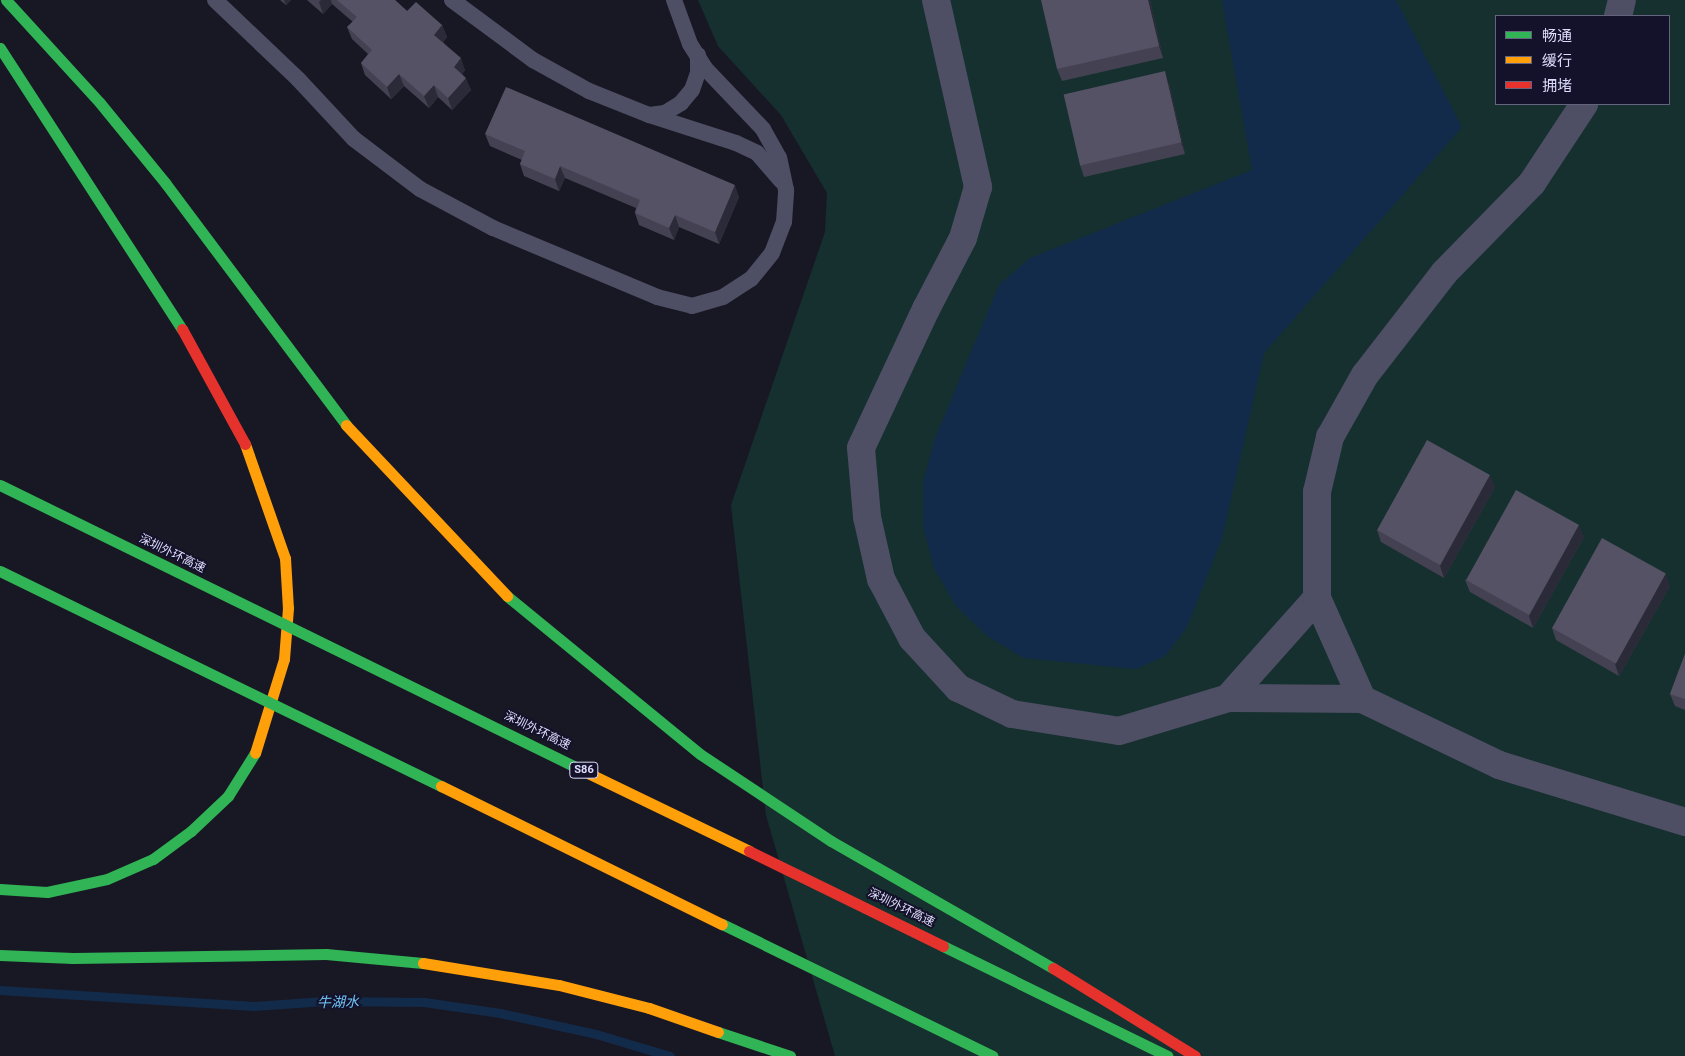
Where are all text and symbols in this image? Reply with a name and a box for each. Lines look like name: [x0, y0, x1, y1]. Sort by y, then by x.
legend: [1495, 15, 1670, 105]
text: 畅通: [1542, 27, 1572, 45]
text: 缓行: [1542, 52, 1572, 70]
text: 拥堵: [1542, 77, 1572, 95]
street label: 深圳外环高速: [136, 532, 208, 576]
street label: 深圳外环高速: [501, 709, 573, 753]
road number: S86: [569, 762, 599, 778]
street label: 深圳外环高速: [865, 886, 937, 930]
water label: 牛湖水: [317, 993, 359, 1011]

